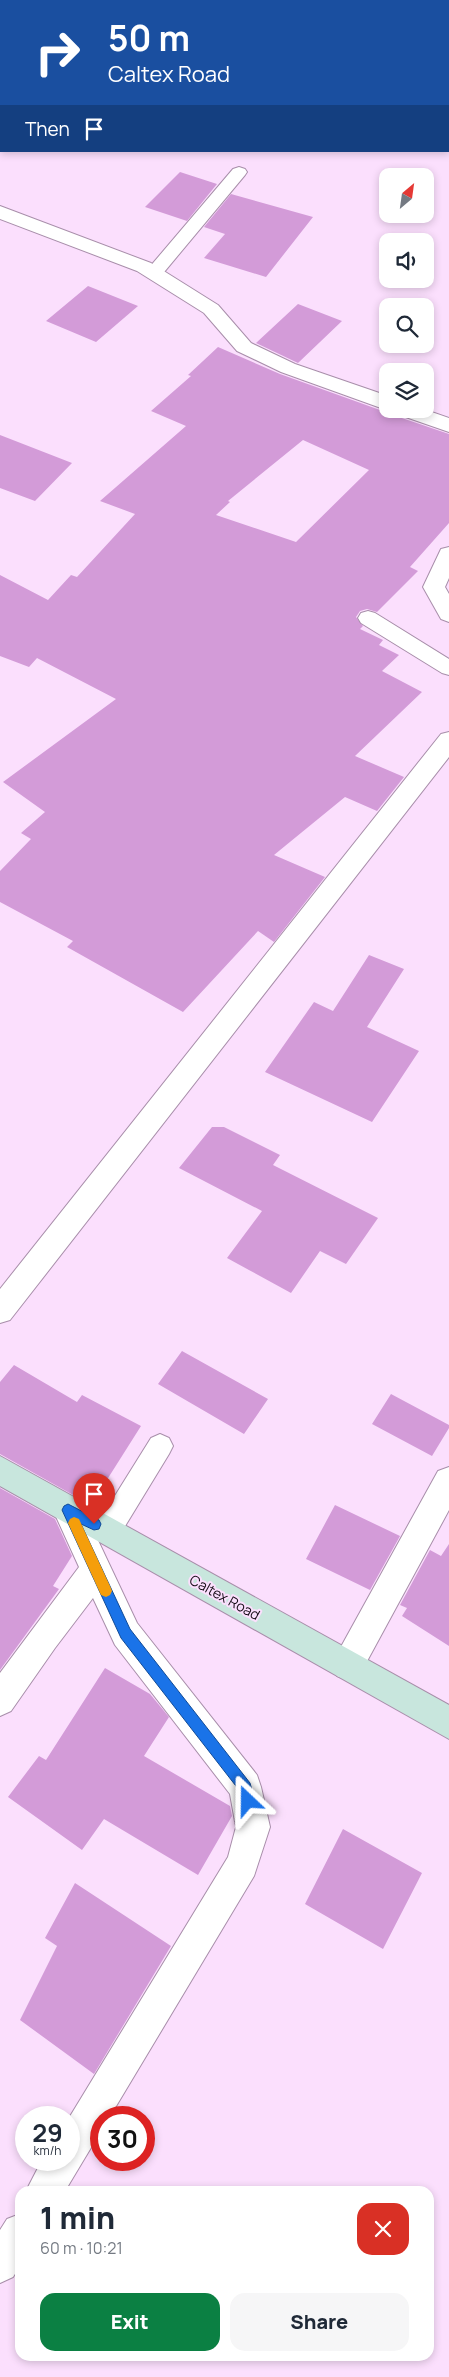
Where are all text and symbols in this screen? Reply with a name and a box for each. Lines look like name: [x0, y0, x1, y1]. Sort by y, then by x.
text: 50 m: [108, 14, 190, 62]
icon: right: [25, 20, 90, 85]
text: Caltex Road: [108, 59, 230, 89]
icon: arrive: [80, 115, 108, 143]
text: Then: [25, 116, 70, 142]
north arrow: [379, 168, 434, 222]
map controls: [379, 168, 434, 418]
button: sound: [379, 233, 434, 288]
button: search: [379, 298, 434, 353]
button: layers: [379, 363, 434, 418]
pin: [73, 1473, 115, 1524]
icon: arrive: [80, 1480, 108, 1508]
street label: Caltex Road: [186, 1570, 264, 1624]
position arrow: [221, 1774, 273, 1826]
speed limit sign: 30: [90, 2106, 155, 2171]
text: 29: [32, 2115, 63, 2150]
text: km/h: [34, 2142, 61, 2159]
text: 1 min: [40, 2197, 115, 2238]
button: close: [357, 2203, 409, 2255]
text: 60 m · 10:21: [40, 2237, 123, 2259]
button: Exit: [40, 2293, 220, 2351]
button: Share: [230, 2293, 409, 2351]

